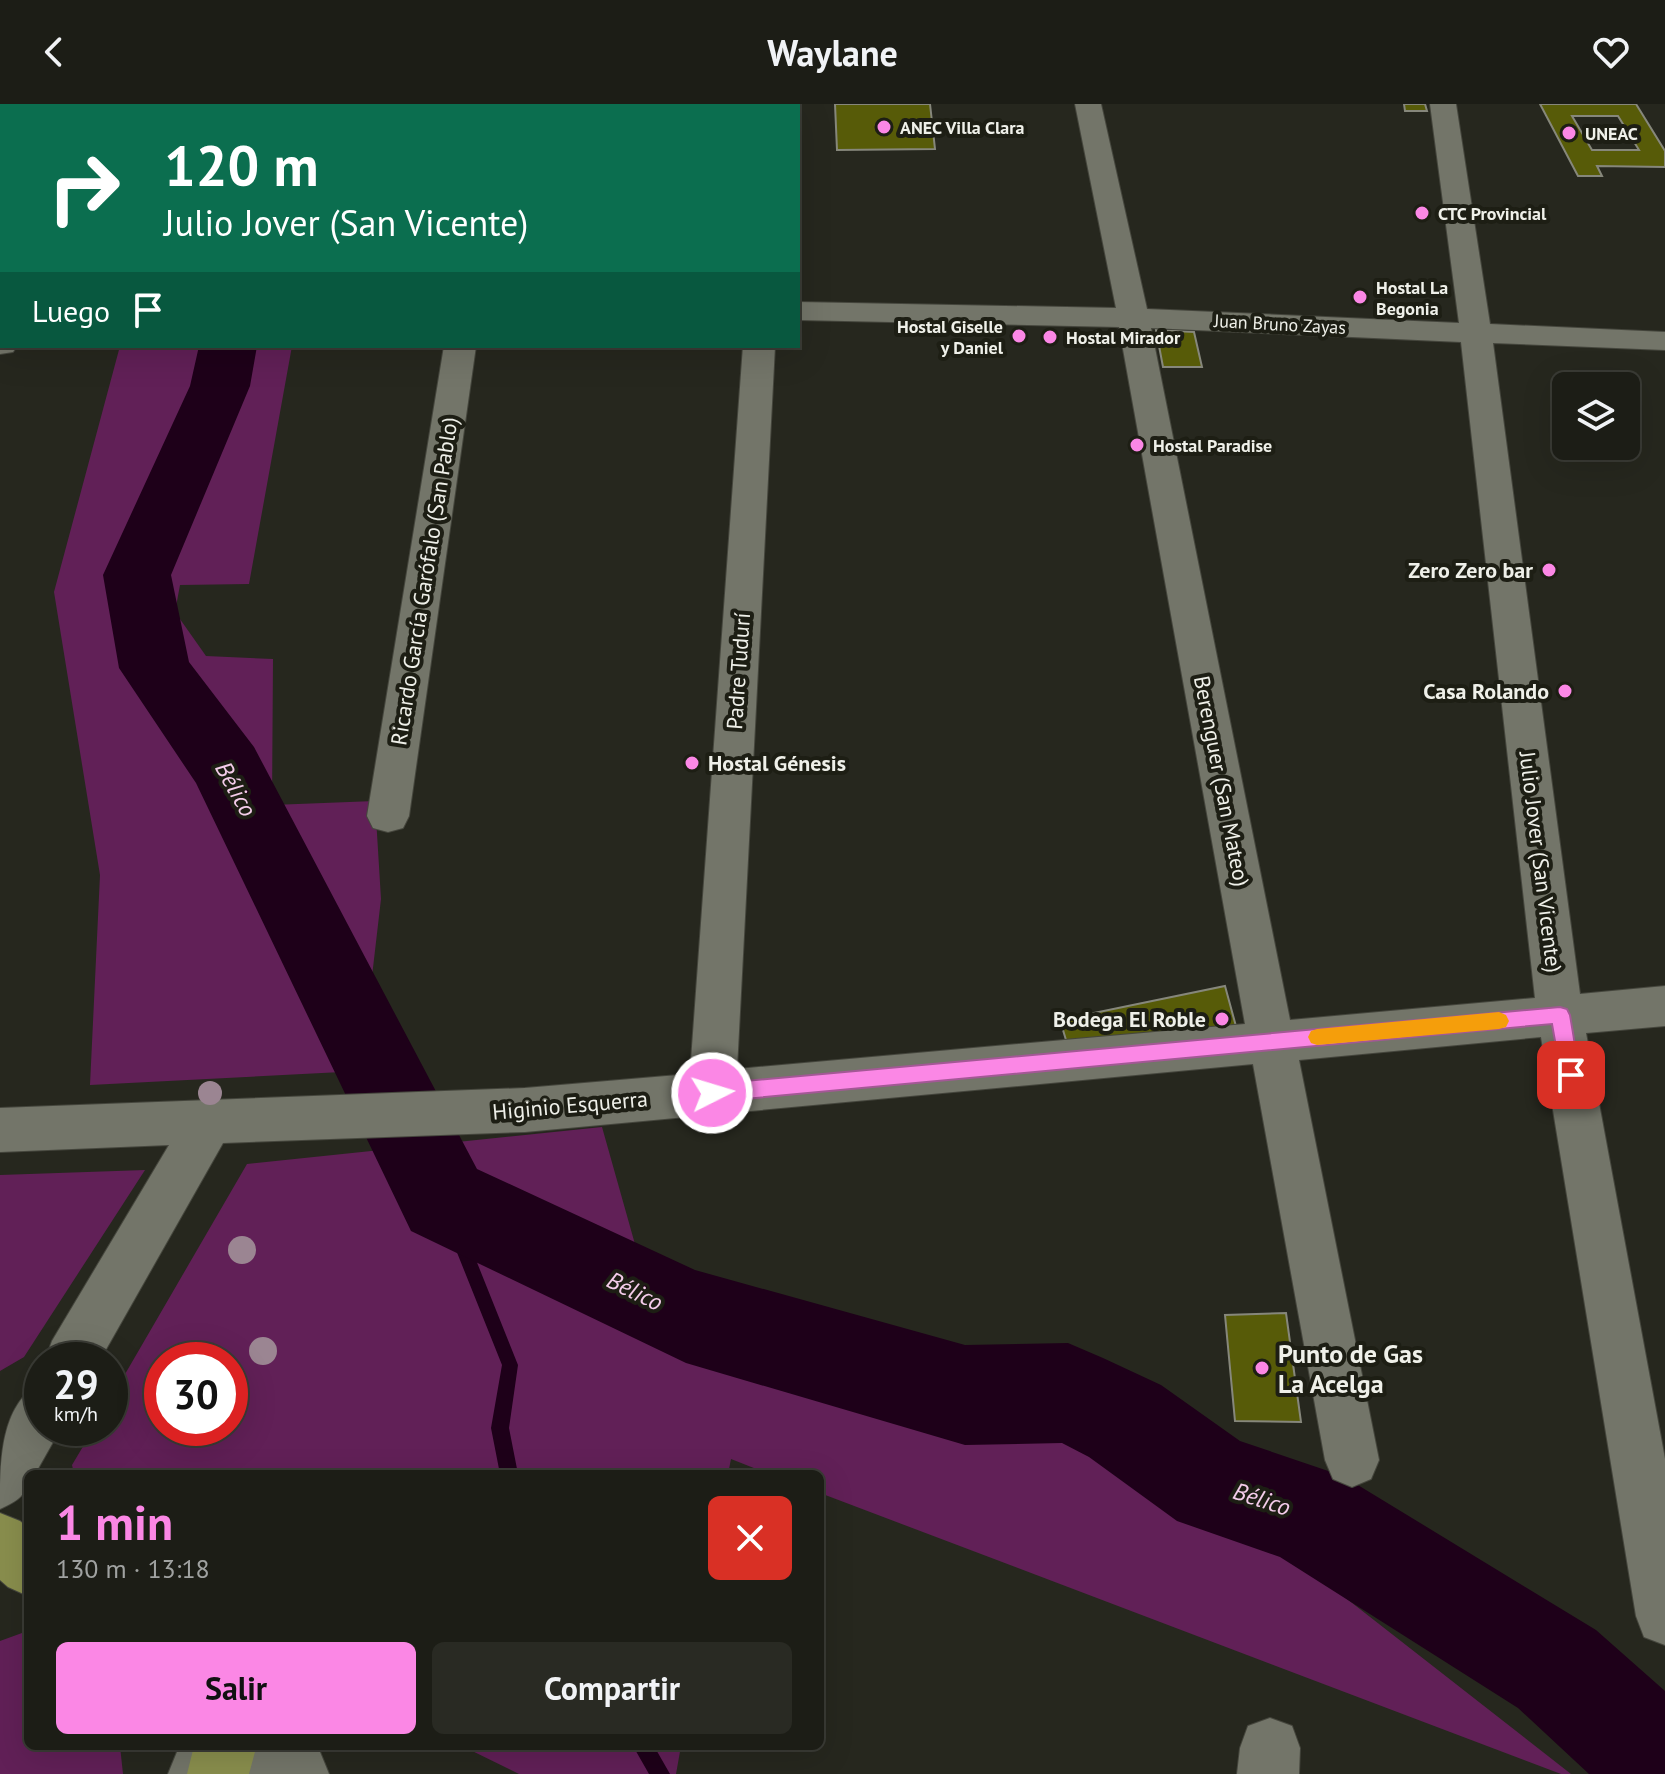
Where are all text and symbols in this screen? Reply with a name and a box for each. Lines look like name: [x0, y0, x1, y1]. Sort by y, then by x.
text: Waylane: [767, 29, 898, 76]
icon: back: [32, 30, 76, 74]
icon: heart: [1589, 30, 1633, 74]
place label: ANEC Villa Clara: [900, 116, 1025, 139]
marker: ANEC Villa Clara: [875, 118, 893, 136]
place label: UNEAC: [1585, 122, 1638, 145]
marker: UNEAC: [1560, 124, 1578, 142]
text: 120 m: [164, 129, 319, 201]
icon: right: [32, 136, 136, 240]
text: Julio Jover (San Vicente): [164, 199, 528, 246]
place label: CTC Provincial: [1438, 202, 1547, 225]
marker: CTC Provincial: [1413, 204, 1431, 222]
place label: Hostal La Begonia: [1376, 276, 1448, 320]
icon: arrive: [126, 288, 170, 332]
marker: Hostal La Begonia: [1351, 288, 1369, 306]
text: Luego: [32, 291, 110, 330]
street label: Juan Bruno Zayas: [1212, 309, 1347, 339]
place label: Hostal Giselle y Daniel: [897, 315, 1004, 359]
place label: Hostal Mirador: [1066, 326, 1181, 349]
marker: Hostal Giselle y Daniel: [1010, 327, 1028, 345]
marker: Hostal Mirador: [1041, 328, 1059, 346]
map controls: [1552, 372, 1640, 460]
button: layers: [1552, 372, 1640, 460]
street label: Ricardo García Garófalo (San Pablo): [384, 415, 464, 747]
place label: Hostal Paradise: [1153, 434, 1272, 457]
marker: Hostal Paradise: [1128, 436, 1146, 454]
place label: Zero Zero bar: [1408, 556, 1533, 584]
marker: Zero Zero bar: [1540, 561, 1558, 579]
street label: Padre Tudurí: [720, 612, 756, 730]
street label: Berenguer (San Mateo): [1188, 673, 1256, 889]
place label: Casa Rolando: [1423, 677, 1549, 705]
marker: Casa Rolando: [1556, 682, 1574, 700]
place label: Hostal Génesis: [708, 749, 846, 777]
street label: Julio Jover (San Vicente): [1513, 749, 1568, 974]
marker: Hostal Génesis: [683, 754, 701, 772]
water label: Bélico: [208, 756, 264, 822]
place label: Bodega El Roble: [1053, 1005, 1206, 1033]
marker: Bodega El Roble: [1213, 1010, 1231, 1028]
pin: [1537, 1041, 1605, 1109]
position arrow: [670, 1051, 754, 1135]
icon: arrive: [1549, 1053, 1593, 1097]
street label: Higinio Esquerra: [491, 1084, 649, 1126]
water label: Bélico: [602, 1264, 668, 1318]
place label: Punto de Gas La Acelga: [1278, 1337, 1423, 1400]
speed limit sign: 30: [144, 1342, 248, 1446]
text: 29: [53, 1358, 99, 1410]
marker: Punto de Gas La Acelga: [1253, 1359, 1271, 1377]
text: km/h: [54, 1401, 98, 1427]
water label: Bélico: [1229, 1475, 1295, 1523]
text: 1 min: [56, 1491, 173, 1553]
button: close: [708, 1496, 792, 1580]
text: 130 m · 13:18: [56, 1552, 210, 1585]
button: Salir: [56, 1642, 416, 1734]
button: Compartir: [432, 1642, 792, 1734]

